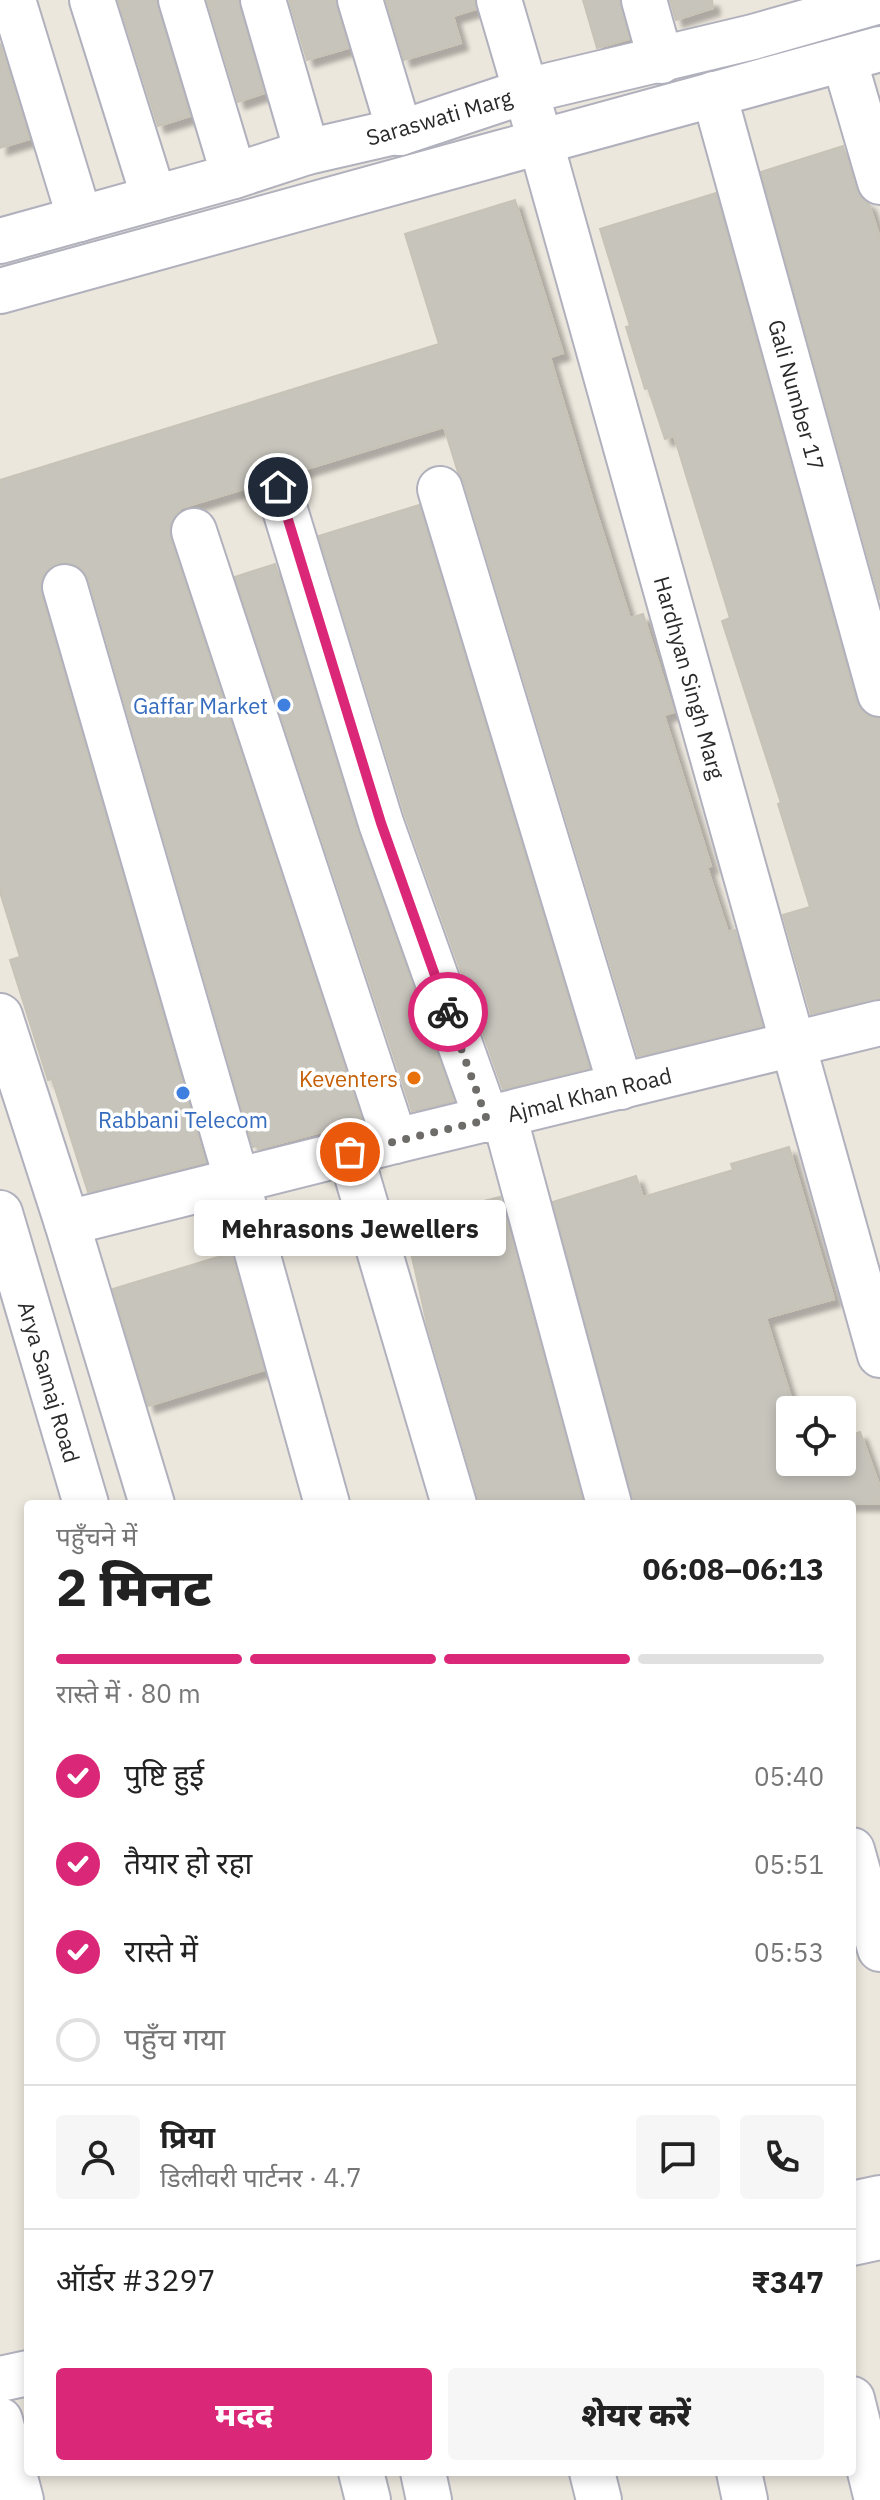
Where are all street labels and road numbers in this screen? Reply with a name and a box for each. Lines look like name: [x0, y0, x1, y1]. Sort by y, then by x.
street label: Saraswati Marg: [363, 82, 516, 152]
street label: Gali Number 17: [762, 316, 832, 474]
street label: Hardhyan Singh Marg: [648, 573, 733, 783]
street label: Ajmal Khan Road: [504, 1060, 674, 1128]
street label: Arya Samaj Road: [12, 1298, 87, 1466]

